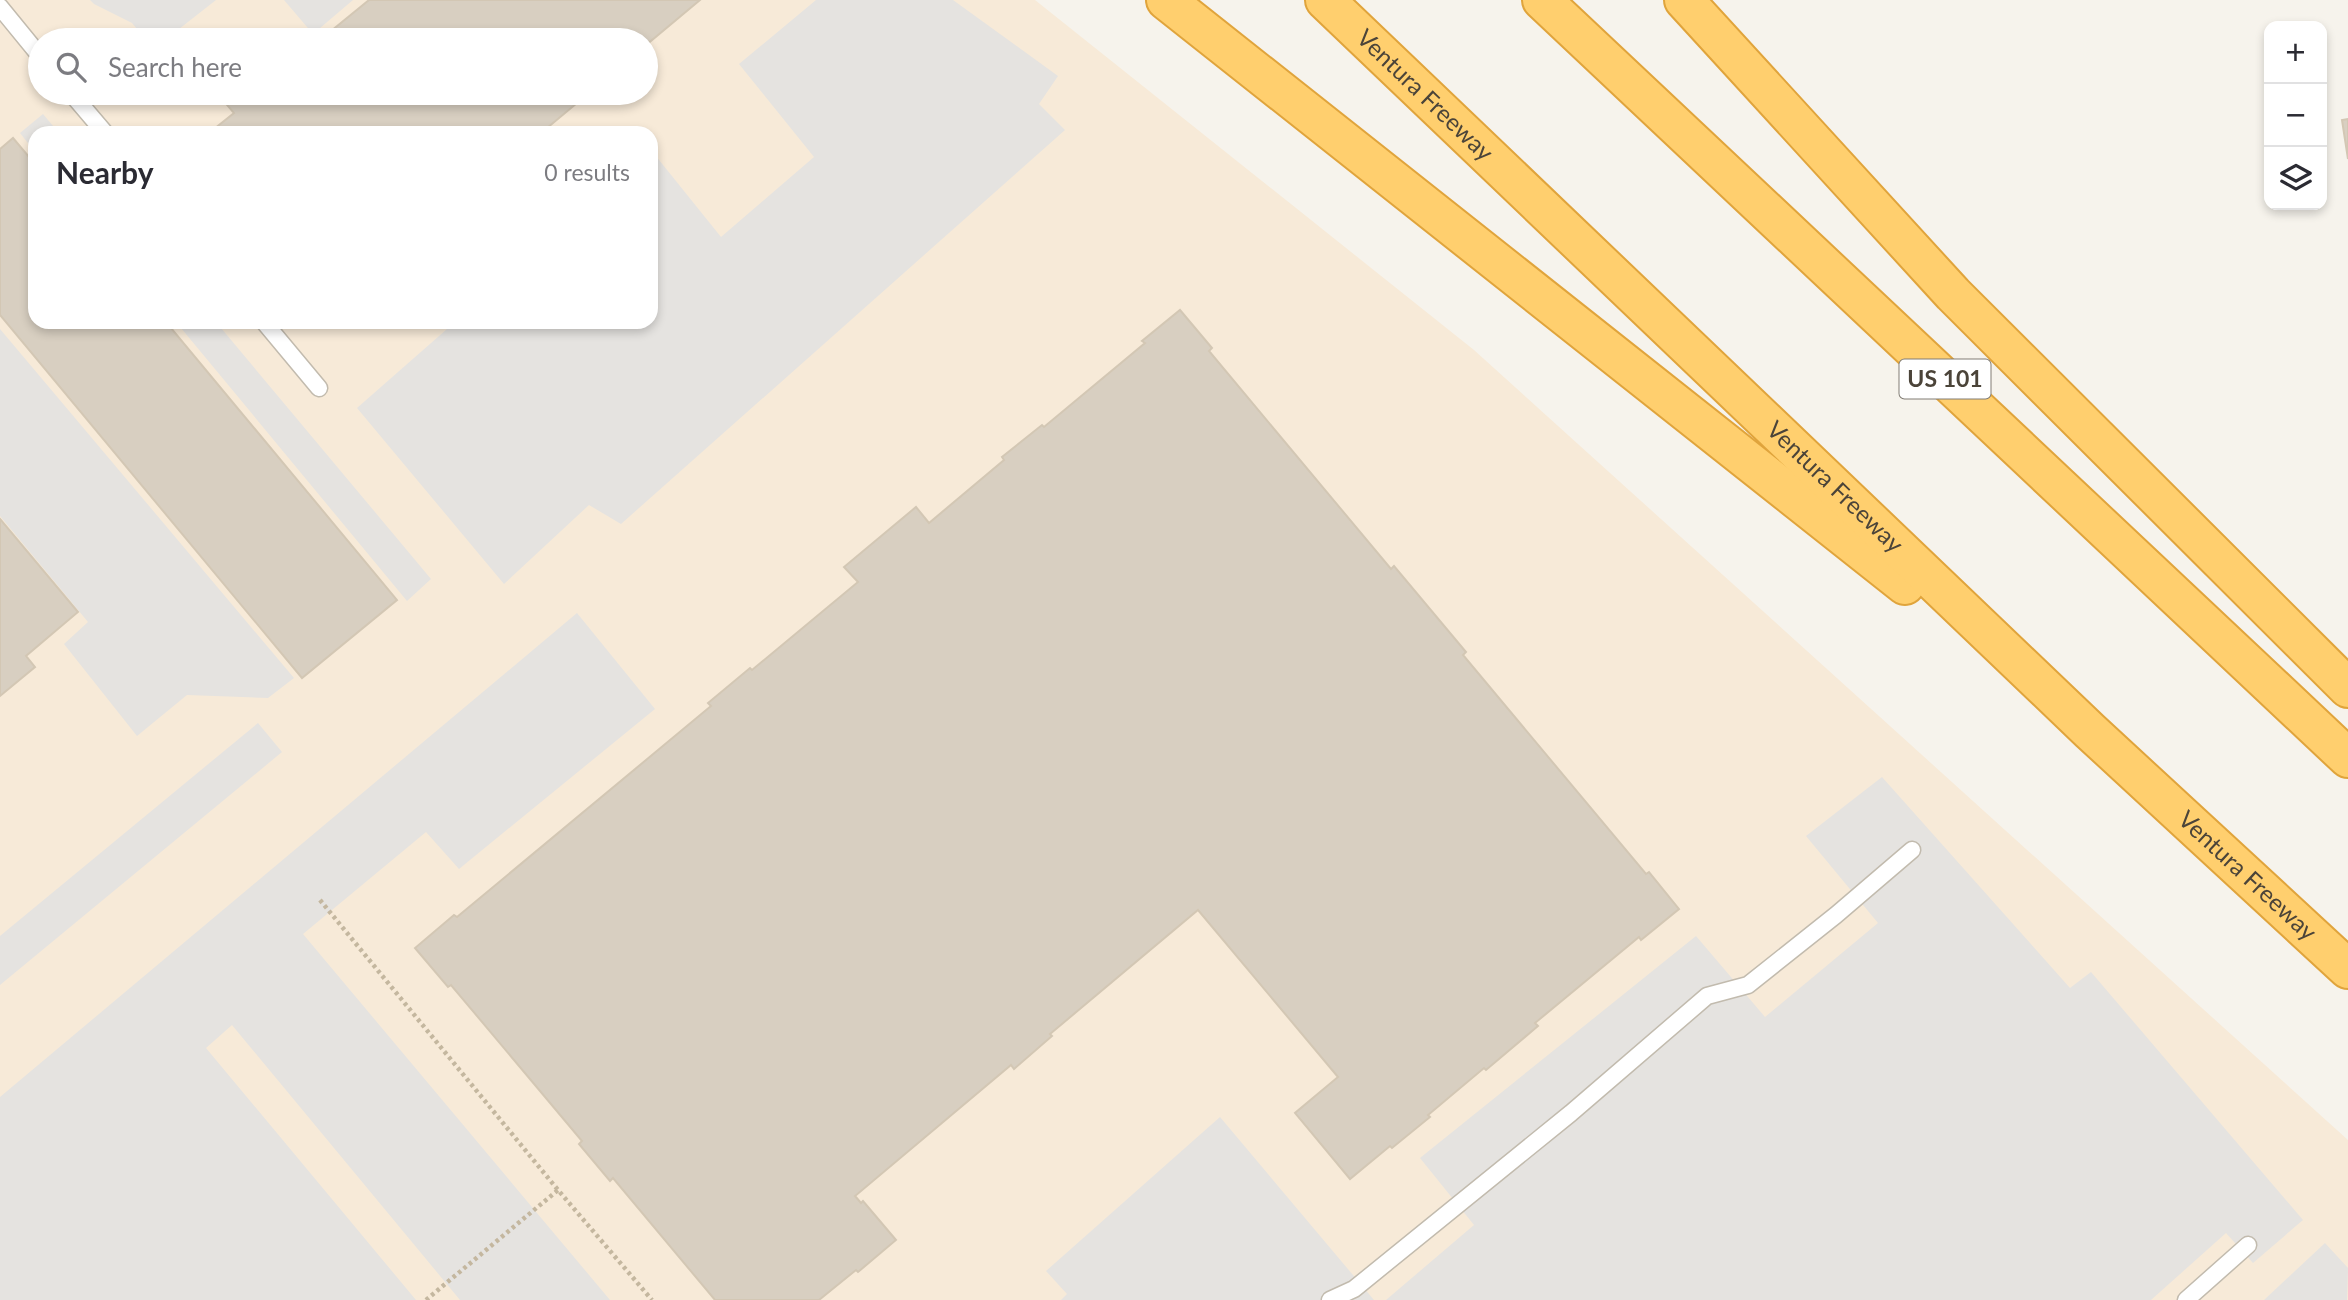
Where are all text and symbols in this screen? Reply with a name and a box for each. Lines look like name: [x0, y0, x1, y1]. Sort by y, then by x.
map controls: [2264, 21, 2327, 210]
button: +: [2264, 21, 2327, 84]
street label: Ventura Freeway: [1352, 22, 1501, 167]
search box: [28, 28, 658, 105]
icon: search: [52, 48, 90, 86]
text: Search here: [108, 51, 242, 83]
button: −: [2264, 84, 2327, 147]
button: layers: [2264, 147, 2327, 210]
text: Nearby: [56, 154, 154, 190]
text: 0 results: [544, 158, 630, 186]
road number: US 101: [1899, 360, 1990, 398]
street label: Ventura Freeway: [1761, 414, 1910, 558]
street label: Ventura Freeway: [2173, 804, 2324, 946]

